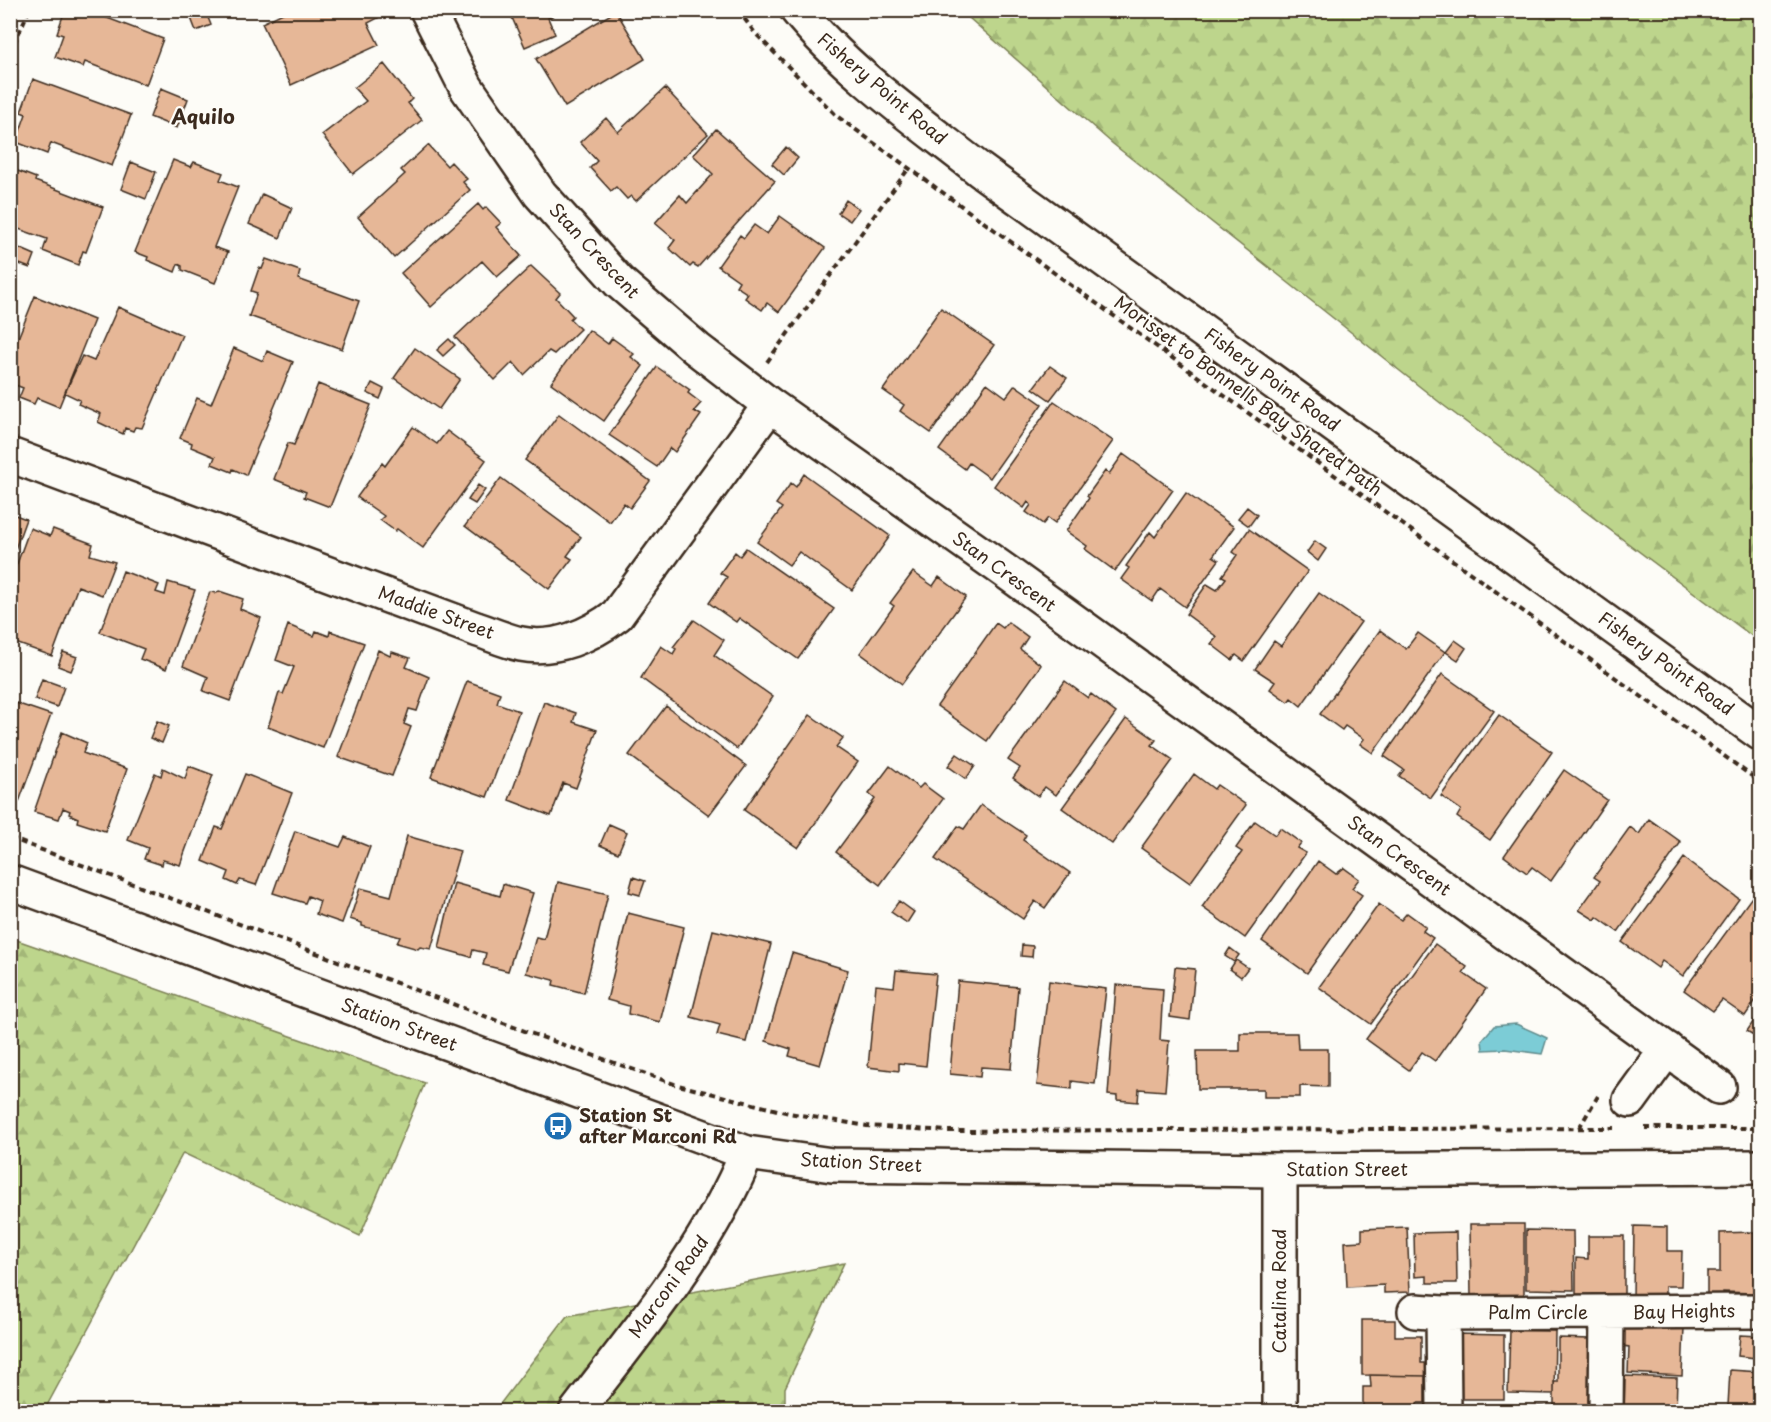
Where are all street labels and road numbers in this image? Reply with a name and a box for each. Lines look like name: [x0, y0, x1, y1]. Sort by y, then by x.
street label: Fishery Point Road: [812, 25, 954, 150]
street label: Stan Crescent: [544, 196, 647, 304]
street label: Morisset to Bonnells Bay Shared Path: [1109, 288, 1389, 501]
street label: Fishery Point Road: [1199, 320, 1346, 437]
street label: Stan Crescent: [947, 524, 1062, 618]
street label: Maddie Street: [375, 578, 498, 645]
street label: Fishery Point Road: [1593, 604, 1740, 721]
street label: Stan Crescent: [1342, 808, 1457, 902]
street label: Station Street: [338, 990, 461, 1057]
street label: Station Street: [800, 1145, 923, 1178]
street label: Station Street: [1286, 1155, 1408, 1182]
street label: Marconi Road: [621, 1229, 714, 1343]
street label: Catalina Road: [1265, 1229, 1292, 1353]
street label: Bay Heights: [1632, 1296, 1735, 1325]
street label: Palm Circle: [1488, 1298, 1588, 1325]

